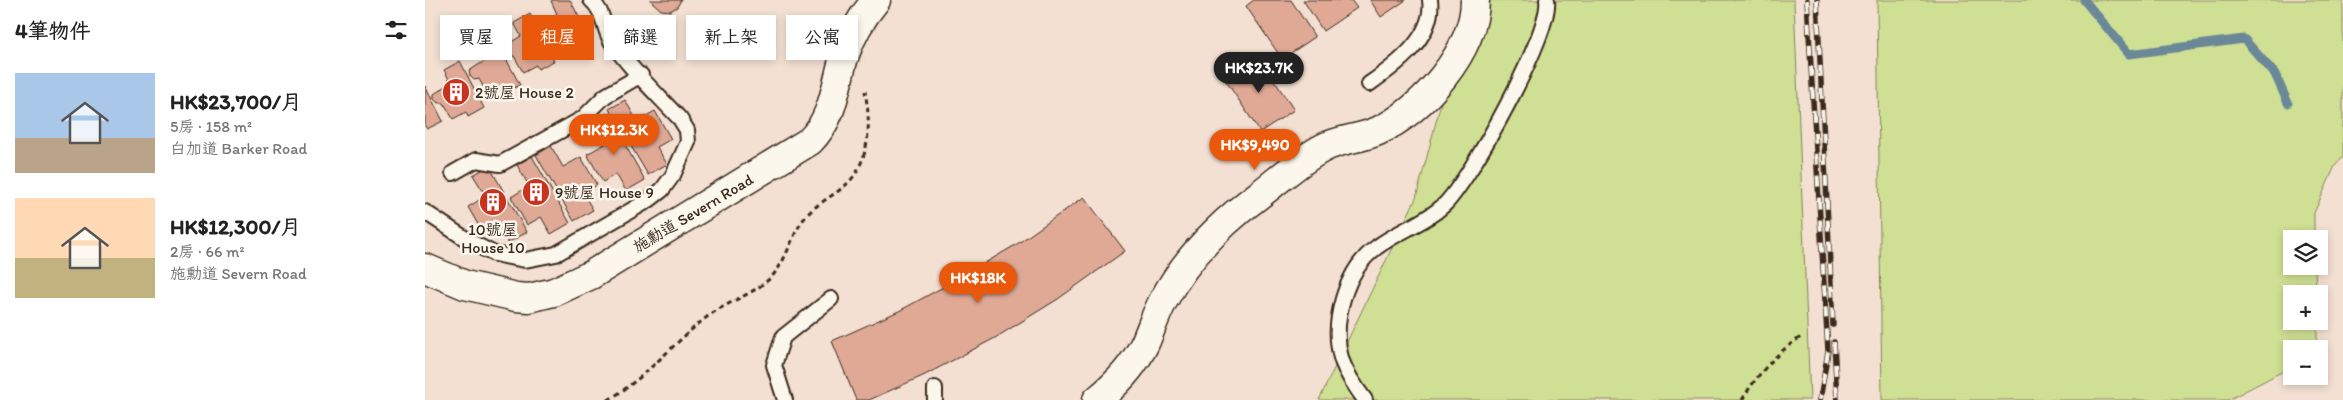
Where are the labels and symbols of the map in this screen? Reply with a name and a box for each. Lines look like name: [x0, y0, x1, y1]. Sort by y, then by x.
pin: HK$23.7K: [1207, 52, 1311, 94]
building icon: 2號屋 House 2: [441, 77, 471, 107]
place label: 2號屋 House 2: [475, 83, 574, 102]
pin: HK$12.3K: [562, 114, 666, 156]
pin: HK$9,490: [1203, 128, 1307, 171]
street label: 施勳道 Severn Road: [629, 170, 757, 256]
building icon: 9號屋 House 9: [521, 177, 551, 207]
place label: 9號屋 House 9: [555, 183, 654, 202]
building icon: 10號屋 House 10: [478, 187, 508, 217]
place label: 10號屋 House 10: [461, 220, 525, 257]
pin: HK$18K: [937, 262, 1019, 304]

